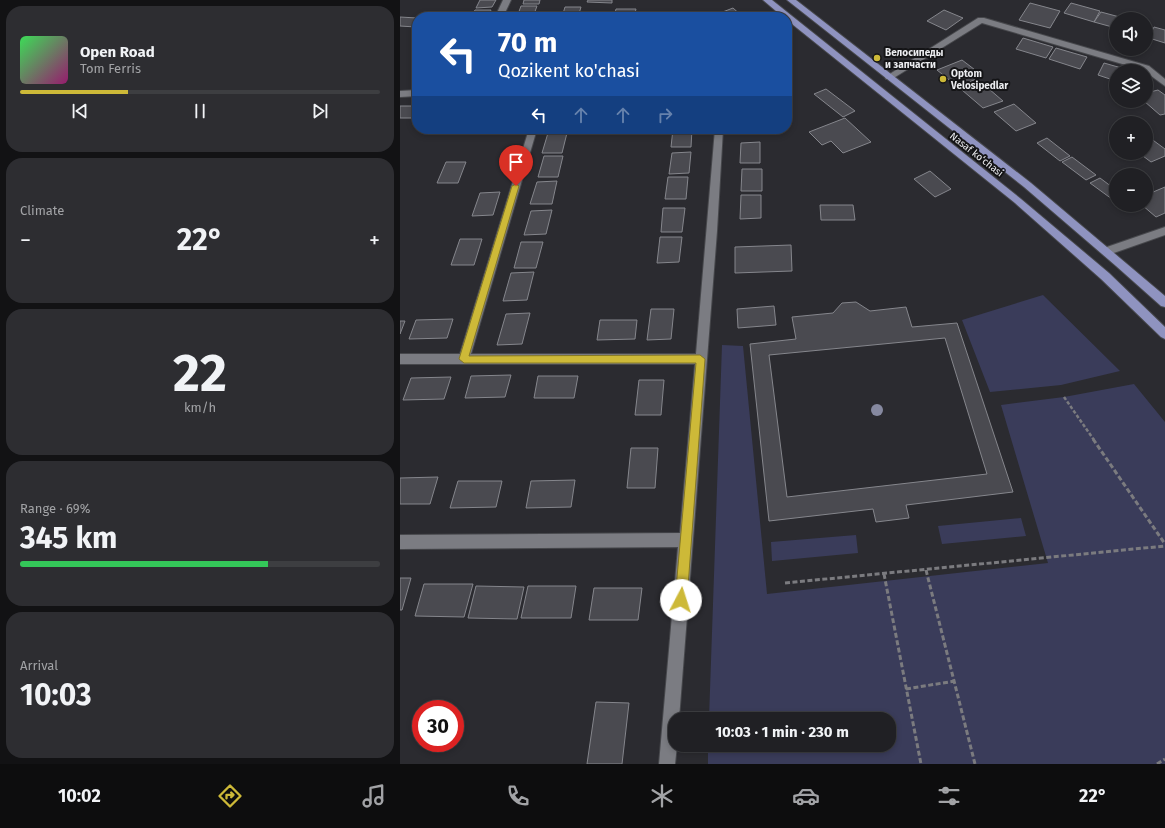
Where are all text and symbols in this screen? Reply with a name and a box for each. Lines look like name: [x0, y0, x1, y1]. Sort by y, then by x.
map controls: [1109, 12, 1153, 212]
button: sound: [1109, 12, 1153, 56]
text: 70 m: [498, 26, 557, 59]
icon: left: [432, 28, 484, 80]
text: Open Road: [80, 43, 155, 61]
place label: Велосипеды и запчасти: [885, 47, 943, 71]
marker: Велосипеды и запчасти: [872, 53, 882, 63]
text: Qozikent ko'chasi: [498, 60, 640, 82]
text: Tom Ferris: [80, 61, 141, 76]
button: layers: [1109, 64, 1153, 108]
place label: Optom Velosipedlar: [950, 68, 1009, 92]
marker: Optom Velosipedlar: [938, 74, 948, 84]
icon: previous: [69, 100, 91, 122]
icon: pause: [189, 100, 211, 122]
icon: next: [309, 100, 331, 122]
icon: left: [528, 104, 550, 126]
icon: ahead: [570, 104, 592, 126]
icon: ahead: [612, 104, 634, 126]
icon: right: [654, 104, 676, 126]
button: +: [1109, 116, 1153, 160]
street label: Nasaf ko‘chasi: [947, 130, 1006, 180]
pin: [499, 145, 533, 186]
icon: arrive: [505, 151, 527, 173]
button: −: [1109, 168, 1153, 212]
text: Climate: [20, 203, 64, 218]
text: 22°: [177, 222, 223, 258]
text: −: [20, 227, 31, 254]
text: +: [369, 227, 380, 254]
text: 22: [173, 342, 227, 405]
text: km/h: [184, 400, 216, 415]
text: Range · 69%: [20, 501, 90, 516]
text: 345 km: [20, 520, 117, 556]
position arrow: [660, 579, 702, 621]
text: Arrival: [20, 658, 58, 673]
text: 10:03: [20, 677, 92, 713]
speed limit sign: 30: [412, 700, 464, 752]
text: 10:03 · 1 min · 230 m: [715, 723, 849, 741]
icon: directions: [216, 782, 244, 810]
icon: music: [360, 782, 388, 810]
icon: phone: [504, 782, 532, 810]
icon: climate: [648, 782, 676, 810]
icon: car: [792, 782, 820, 810]
icon: filters: [935, 782, 963, 810]
text: 10:02: [58, 785, 101, 807]
text: 22°: [1079, 785, 1107, 807]

